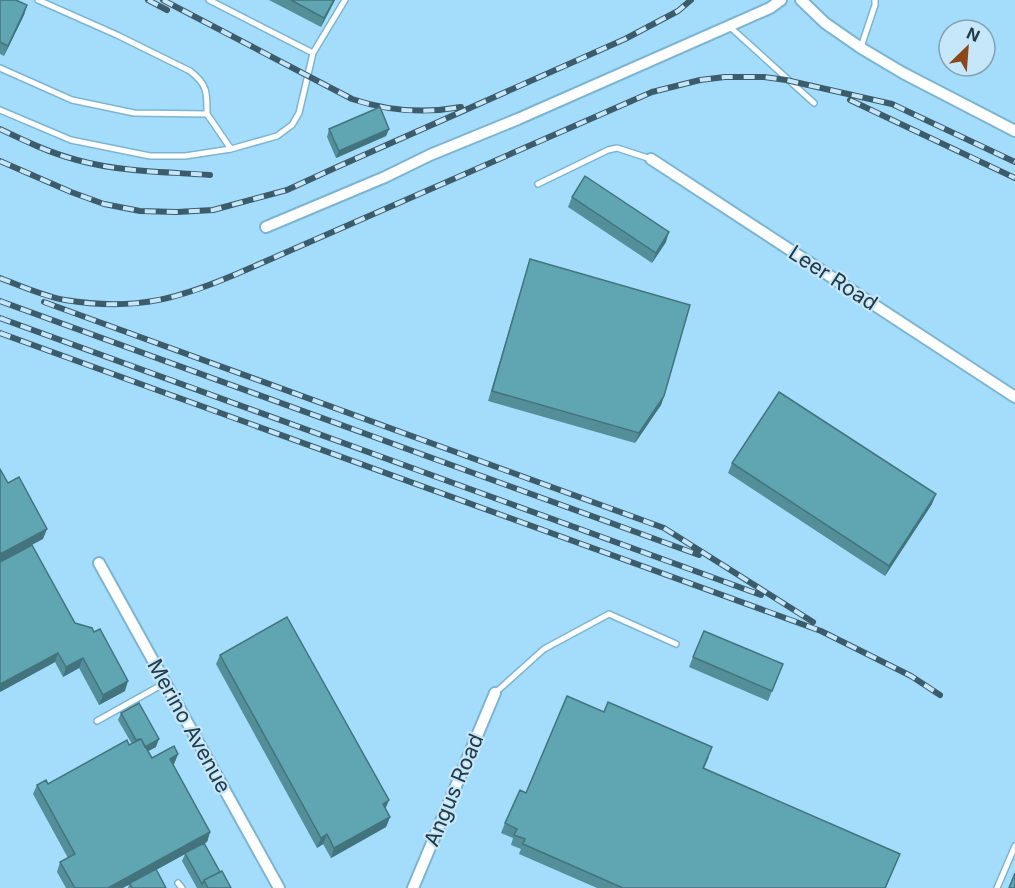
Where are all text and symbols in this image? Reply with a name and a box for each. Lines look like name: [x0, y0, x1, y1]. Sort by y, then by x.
north arrow: [937, 18, 997, 78]
text: N: [964, 23, 983, 46]
street label: Leer Road: [784, 240, 882, 316]
street label: Merino Avenue: [142, 654, 237, 797]
street label: Angus Road: [419, 730, 488, 850]

